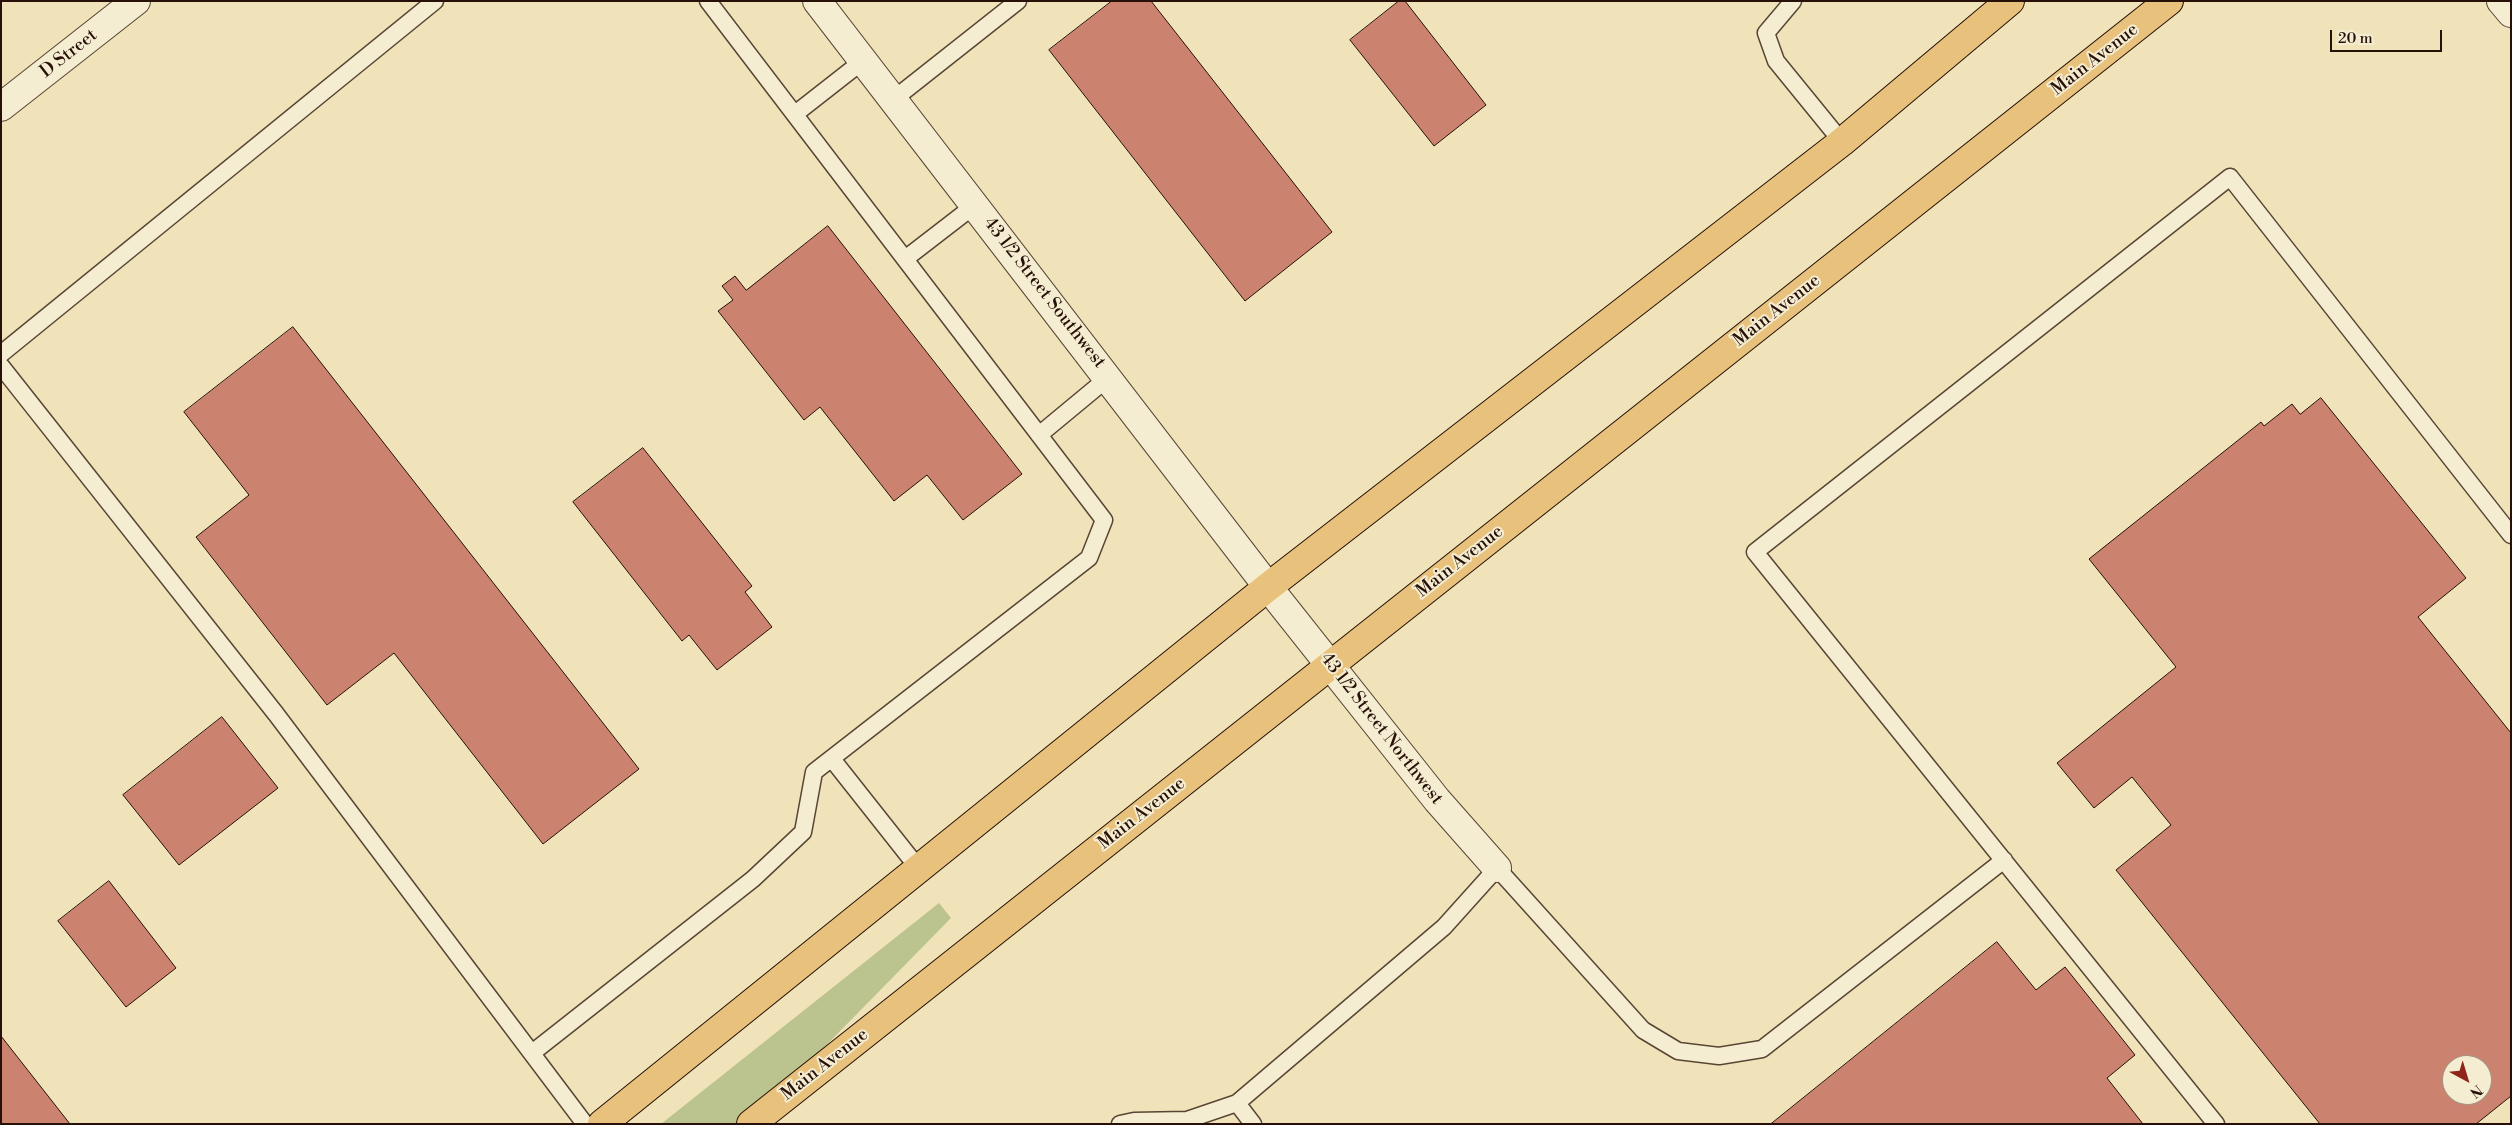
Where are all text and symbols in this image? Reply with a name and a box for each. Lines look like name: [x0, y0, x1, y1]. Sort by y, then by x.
street label: Main Avenue: [2047, 19, 2143, 101]
scale bar: [2332, 20, 2444, 52]
street label: D Street: [36, 25, 102, 83]
text: 20 m: [2338, 29, 2373, 48]
street label: 43 1/2 Street Southwest: [978, 213, 1110, 373]
street label: Main Avenue: [1729, 270, 1825, 352]
street label: Main Avenue: [1412, 521, 1508, 603]
street label: 43 1/2 Street Northwest: [1315, 649, 1447, 809]
street label: Main Avenue: [1094, 773, 1190, 855]
street label: Main Avenue: [777, 1024, 873, 1106]
north arrow: [2442, 1055, 2492, 1105]
text: N: [2466, 1080, 2486, 1101]

